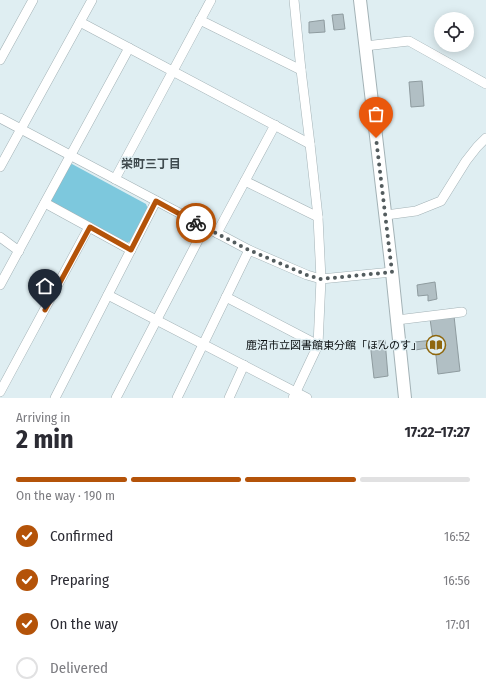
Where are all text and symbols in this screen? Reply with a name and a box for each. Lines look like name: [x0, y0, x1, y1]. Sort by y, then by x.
map controls: [434, 12, 474, 52]
button: locate: [434, 12, 474, 52]
pin: [359, 97, 393, 138]
icon: bag: [365, 103, 387, 125]
district label: 栄町三丁目: [121, 157, 181, 171]
courier: [176, 203, 216, 243]
icon: bike: [185, 212, 207, 234]
pin: [28, 269, 62, 310]
icon: home: [34, 275, 56, 297]
library icon: 鹿沼市立図書館東分館「ほんのす」: [425, 334, 447, 356]
place label: 鹿沼市立図書館東分館「ほんのす」: [246, 339, 422, 352]
text: Arriving in: [16, 410, 70, 425]
text: 17:22–17:27: [404, 423, 470, 441]
text: 2 min: [16, 424, 74, 455]
text: On the way · 190 m: [16, 488, 115, 503]
icon: check: [16, 525, 38, 547]
text: Confirmed: [50, 527, 113, 545]
text: 16:52: [444, 529, 470, 544]
icon: check: [16, 569, 38, 591]
text: Preparing: [50, 571, 109, 589]
text: 16:56: [443, 573, 470, 588]
icon: check: [16, 613, 38, 635]
text: On the way: [50, 615, 118, 633]
text: 17:01: [445, 617, 470, 632]
text: Delivered: [50, 659, 108, 677]

